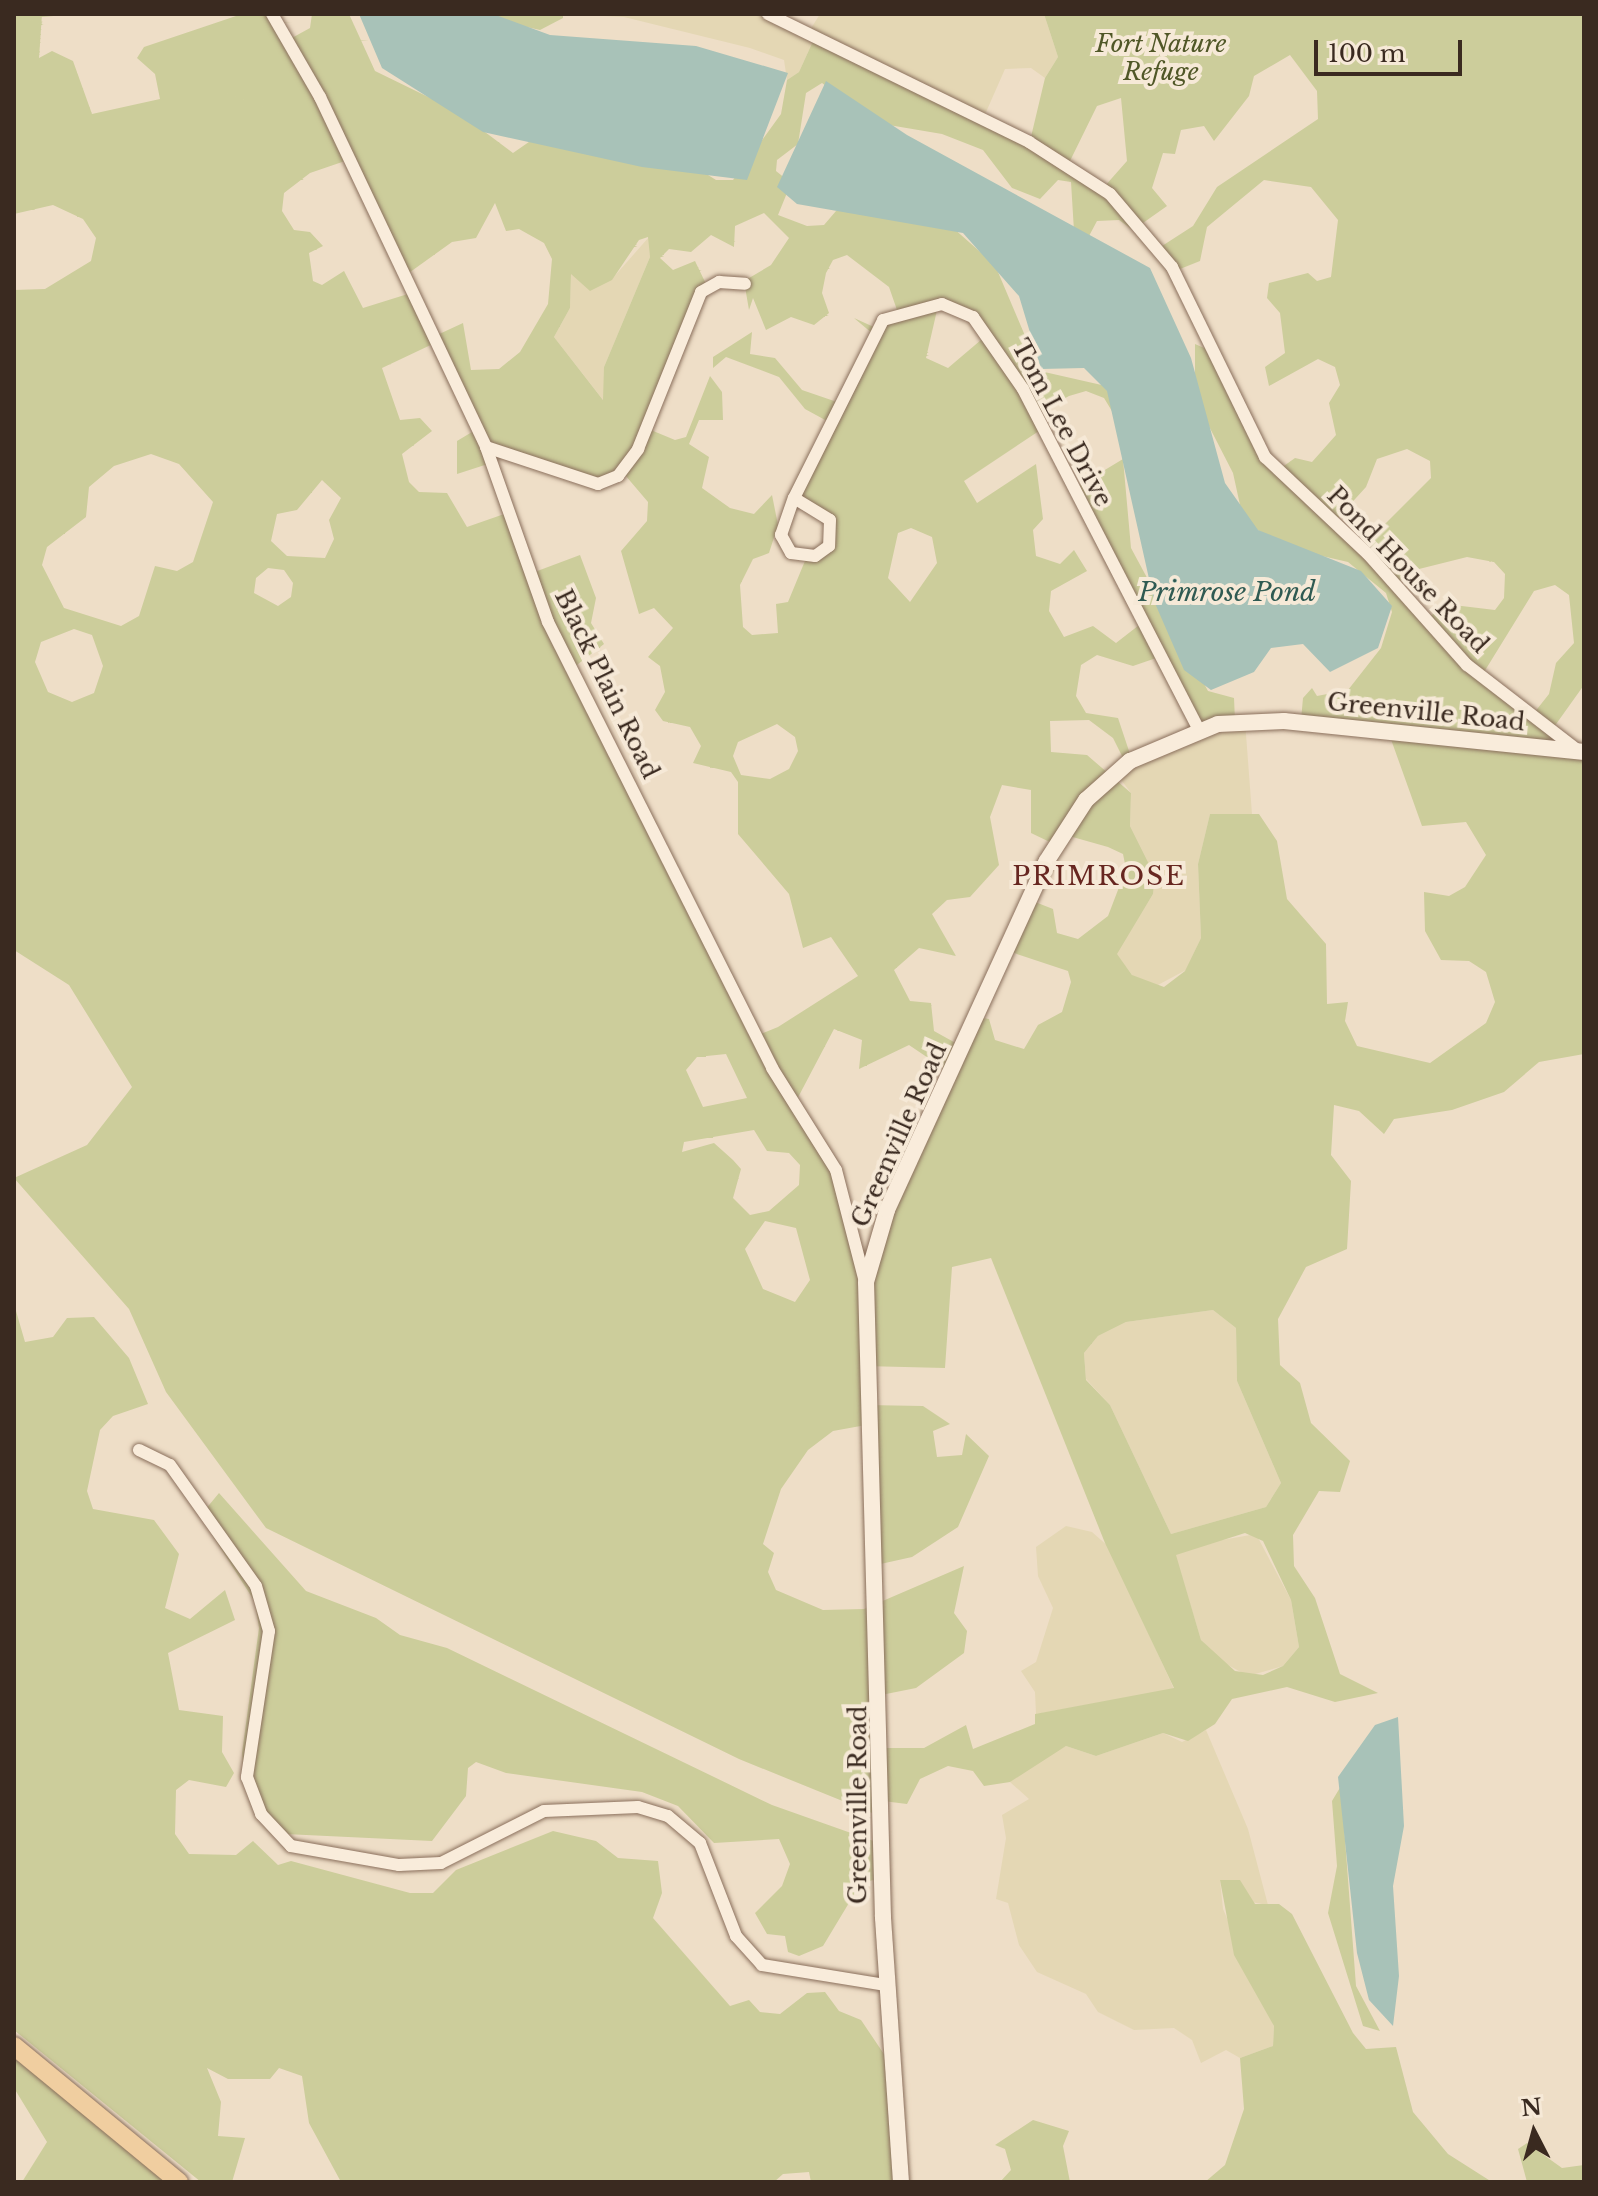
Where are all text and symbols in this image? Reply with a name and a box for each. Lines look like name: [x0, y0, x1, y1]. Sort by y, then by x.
scale bar: [1318, 24, 1466, 74]
park label: Fort Nature Refuge: [1095, 30, 1227, 86]
text: 100 m: [1328, 39, 1406, 68]
street label: Tom Lee Drive: [1006, 334, 1118, 512]
street label: Pond House Road: [1321, 481, 1495, 659]
water label: Primrose Pond: [1138, 577, 1316, 609]
street label: Black Plain Road: [549, 585, 665, 783]
street label: Greenville Road: [1326, 687, 1526, 737]
district label: PRIMROSE: [1012, 861, 1186, 893]
street label: Greenville Road: [845, 1038, 953, 1232]
street label: Greenville Road: [844, 1706, 872, 1904]
north arrow: [1494, 2092, 1574, 2172]
text: N: [1520, 2093, 1543, 2122]

